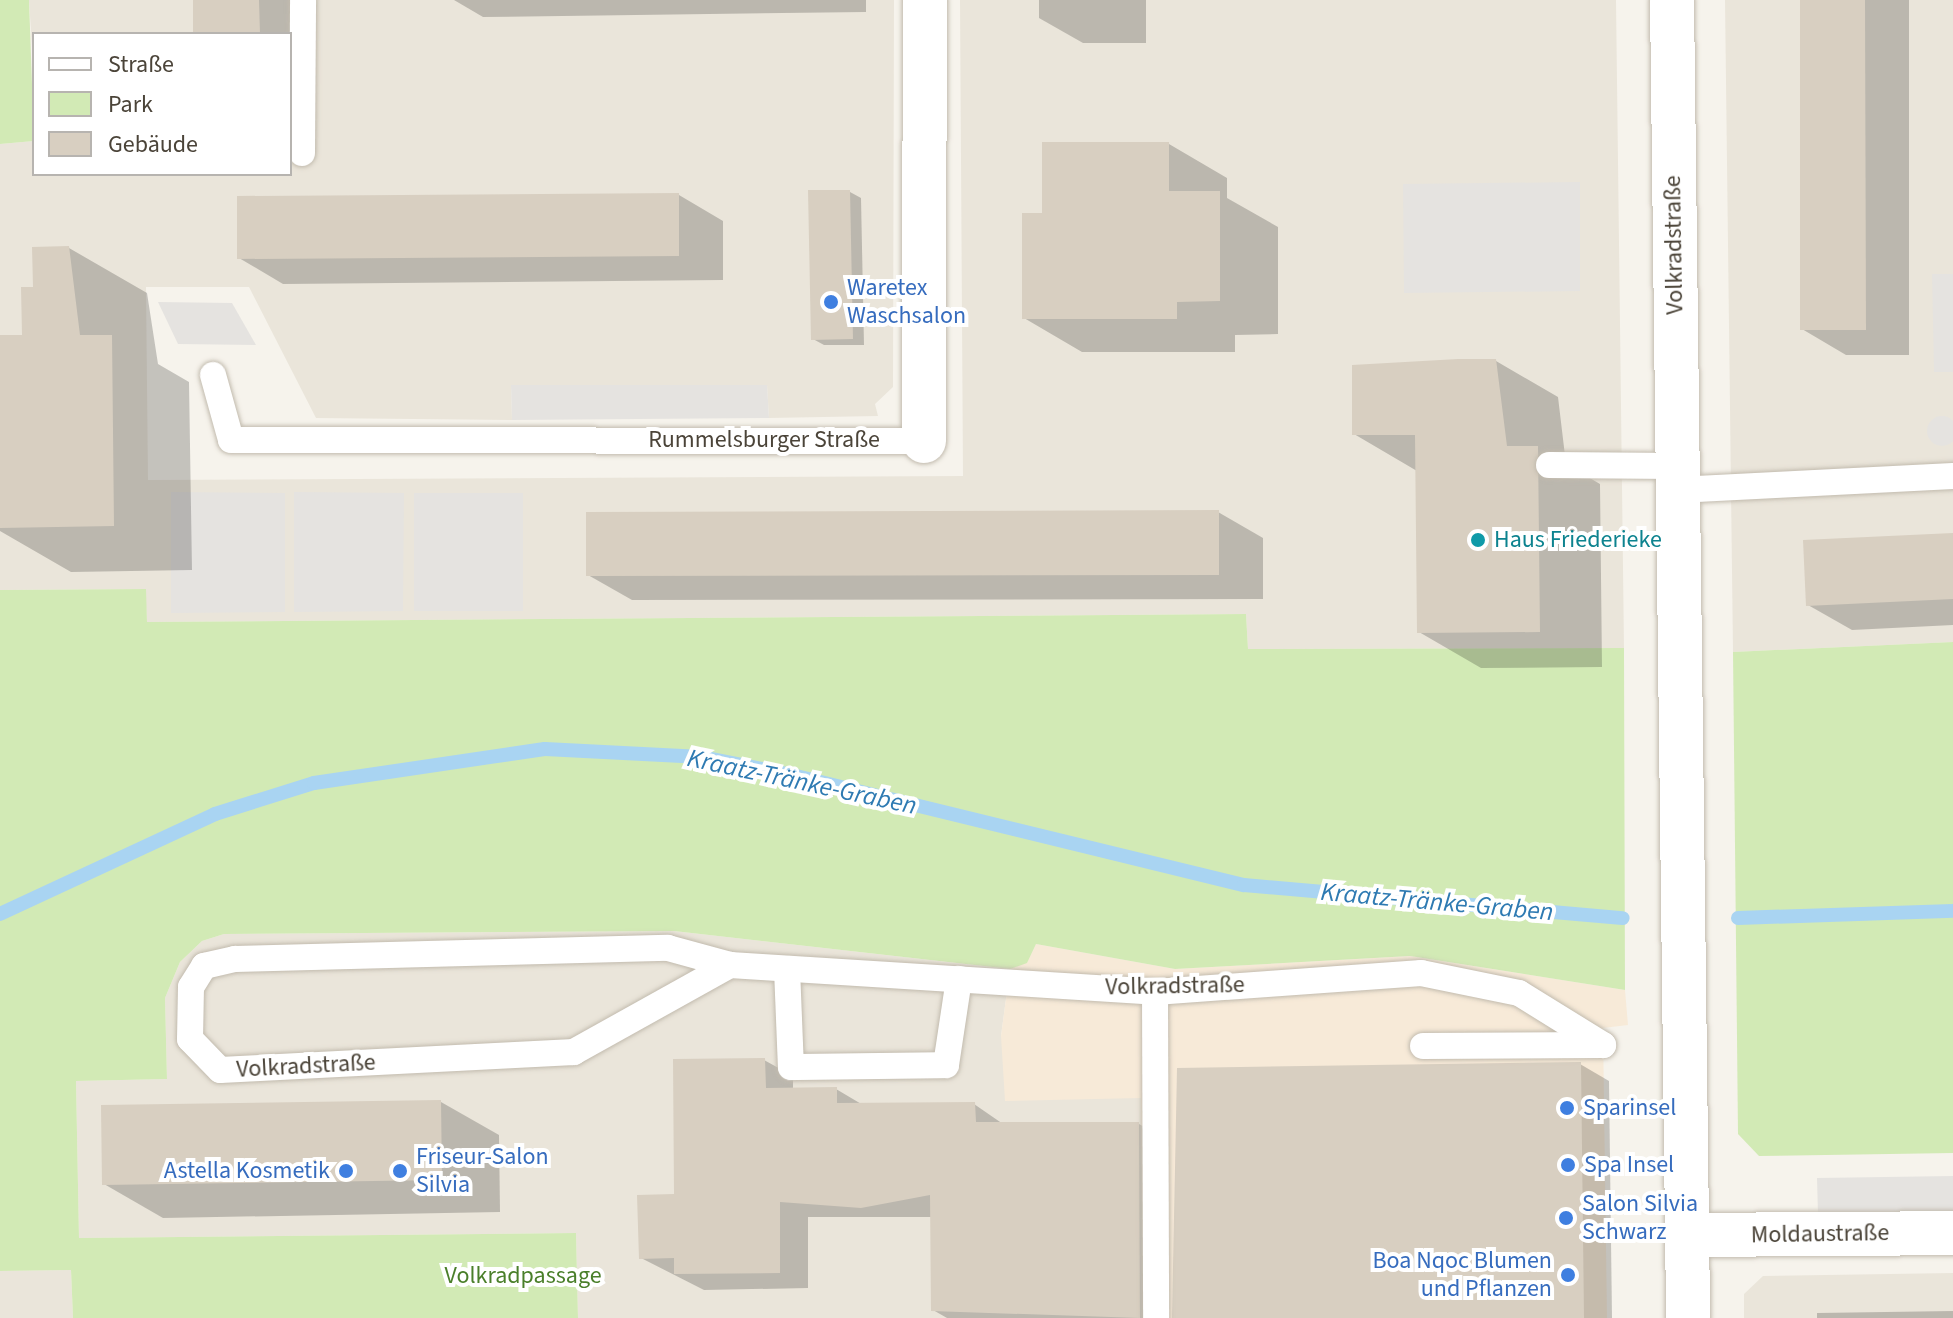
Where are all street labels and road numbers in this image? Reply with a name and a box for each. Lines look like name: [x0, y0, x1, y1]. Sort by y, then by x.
street label: Volkradstraße: [1658, 175, 1690, 315]
street label: Rummelsburger Straße: [648, 426, 880, 454]
street label: Volkradstraße: [1105, 970, 1245, 1002]
street label: Volkradstraße: [236, 1048, 376, 1084]
street label: Moldaustraße: [1751, 1218, 1889, 1250]

